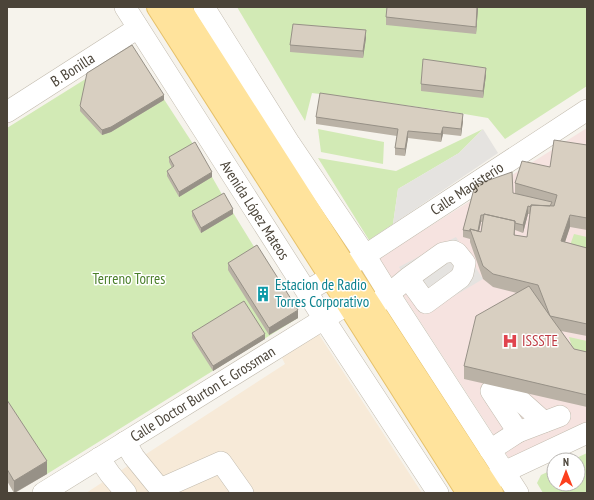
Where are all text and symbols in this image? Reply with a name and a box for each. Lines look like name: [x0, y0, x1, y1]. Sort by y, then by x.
street label: B. Bonilla: [47, 48, 98, 91]
street label: Avenida López Mateos: [216, 157, 294, 263]
street label: Calle Magisterio: [427, 157, 507, 219]
park label: Terreno Torres: [93, 269, 165, 288]
place label: Estacion de Radio Torres Corporativo: [275, 275, 369, 311]
building icon: Estacion de Radio Torres Corporativo: [254, 285, 272, 303]
place label: ISSSTE: [522, 331, 558, 350]
hospital icon: ISSSTE: [501, 332, 519, 350]
street label: Calle Doctor Burton E. Grossman: [127, 342, 278, 446]
north arrow: [546, 452, 586, 492]
text: N: [563, 455, 569, 469]

